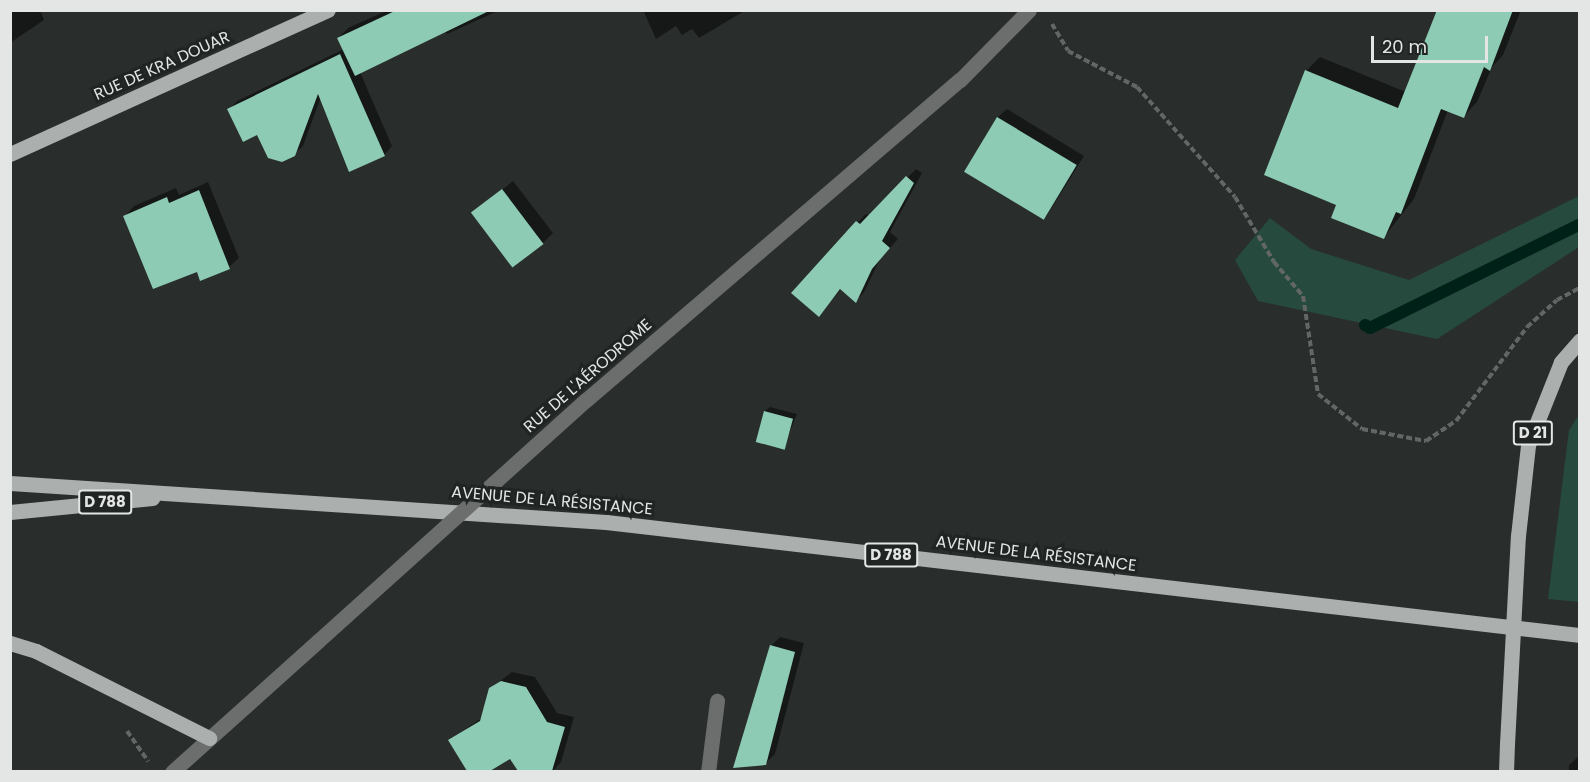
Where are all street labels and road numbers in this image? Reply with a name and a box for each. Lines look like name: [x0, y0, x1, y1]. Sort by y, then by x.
street label: RUE DE KRA DOUAR: [91, 27, 233, 105]
street label: RUE DE L'AÉRODROME: [520, 315, 656, 437]
road number: D 21: [1512, 421, 1554, 445]
street label: AVENUE DE LA RÉSISTANCE: [451, 483, 653, 519]
road number: D 788: [78, 490, 132, 514]
street label: AVENUE DE LA RÉSISTANCE: [935, 532, 1137, 576]
road number: D 788: [864, 543, 918, 567]

